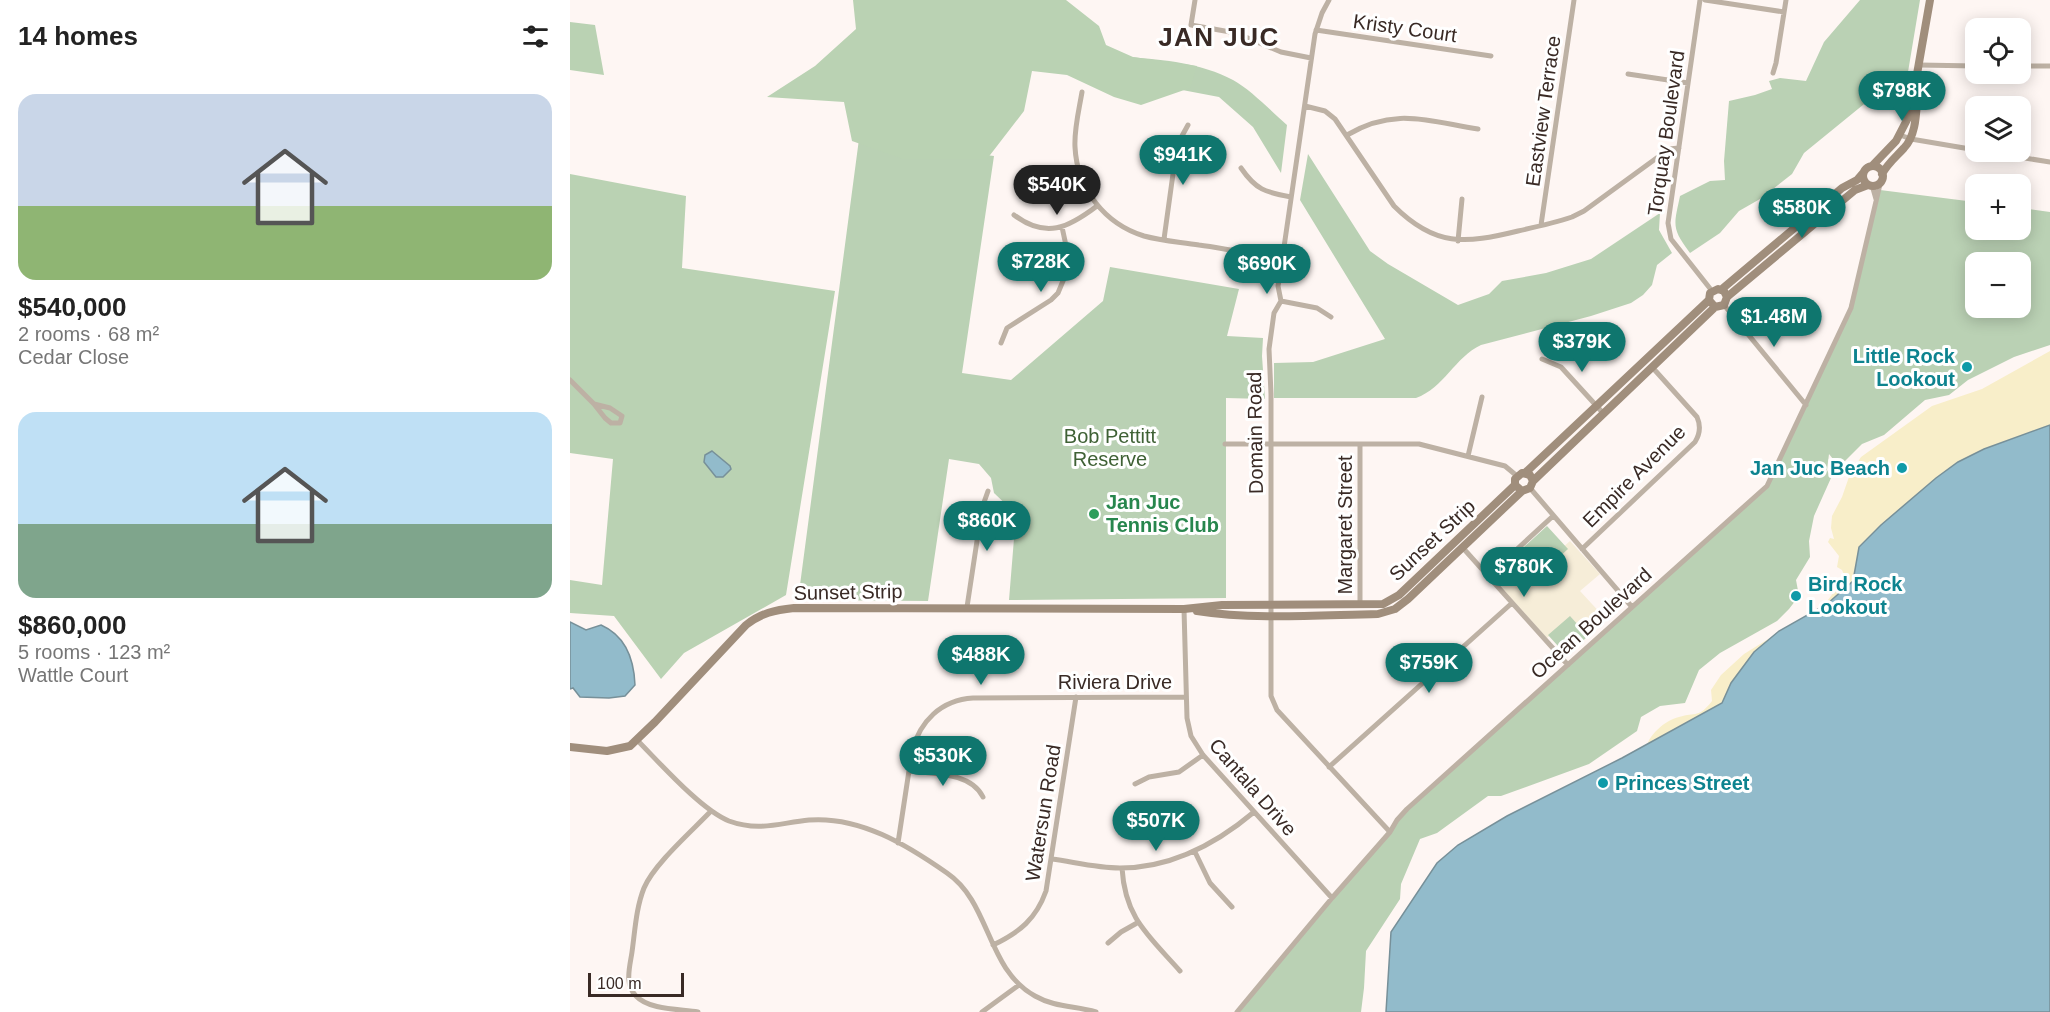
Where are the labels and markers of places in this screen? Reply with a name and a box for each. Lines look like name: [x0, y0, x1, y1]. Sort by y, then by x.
pin: $798K: [1860, 71, 1944, 122]
pin: $941K: [1141, 135, 1225, 186]
pin: $540K: [1015, 165, 1099, 216]
pin: $580K: [1760, 188, 1844, 239]
pin: $728K: [999, 242, 1083, 293]
pin: $690K: [1225, 244, 1309, 295]
pin: $1.48M: [1725, 297, 1823, 348]
pin: $379K: [1540, 322, 1624, 373]
place label: Little Rock Lookout: [1853, 345, 1956, 390]
marker: Little Rock Lookout: [1960, 360, 1974, 374]
place label: Jan Juc Beach: [1750, 457, 1890, 479]
marker: Jan Juc Beach: [1895, 461, 1909, 475]
place label: Jan Juc Tennis Club: [1106, 491, 1219, 536]
pin: $860K: [945, 501, 1029, 552]
marker: Jan Juc Tennis Club: [1087, 507, 1101, 521]
pin: $780K: [1482, 547, 1566, 598]
place label: Bird Rock Lookout: [1808, 573, 1903, 618]
marker: Bird Rock Lookout: [1789, 589, 1803, 603]
pin: $488K: [939, 635, 1023, 686]
pin: $759K: [1387, 643, 1471, 694]
pin: $530K: [901, 736, 985, 787]
place label: Princes Street: [1615, 772, 1750, 794]
marker: Princes Street: [1596, 776, 1610, 790]
pin: $507K: [1114, 801, 1198, 852]

